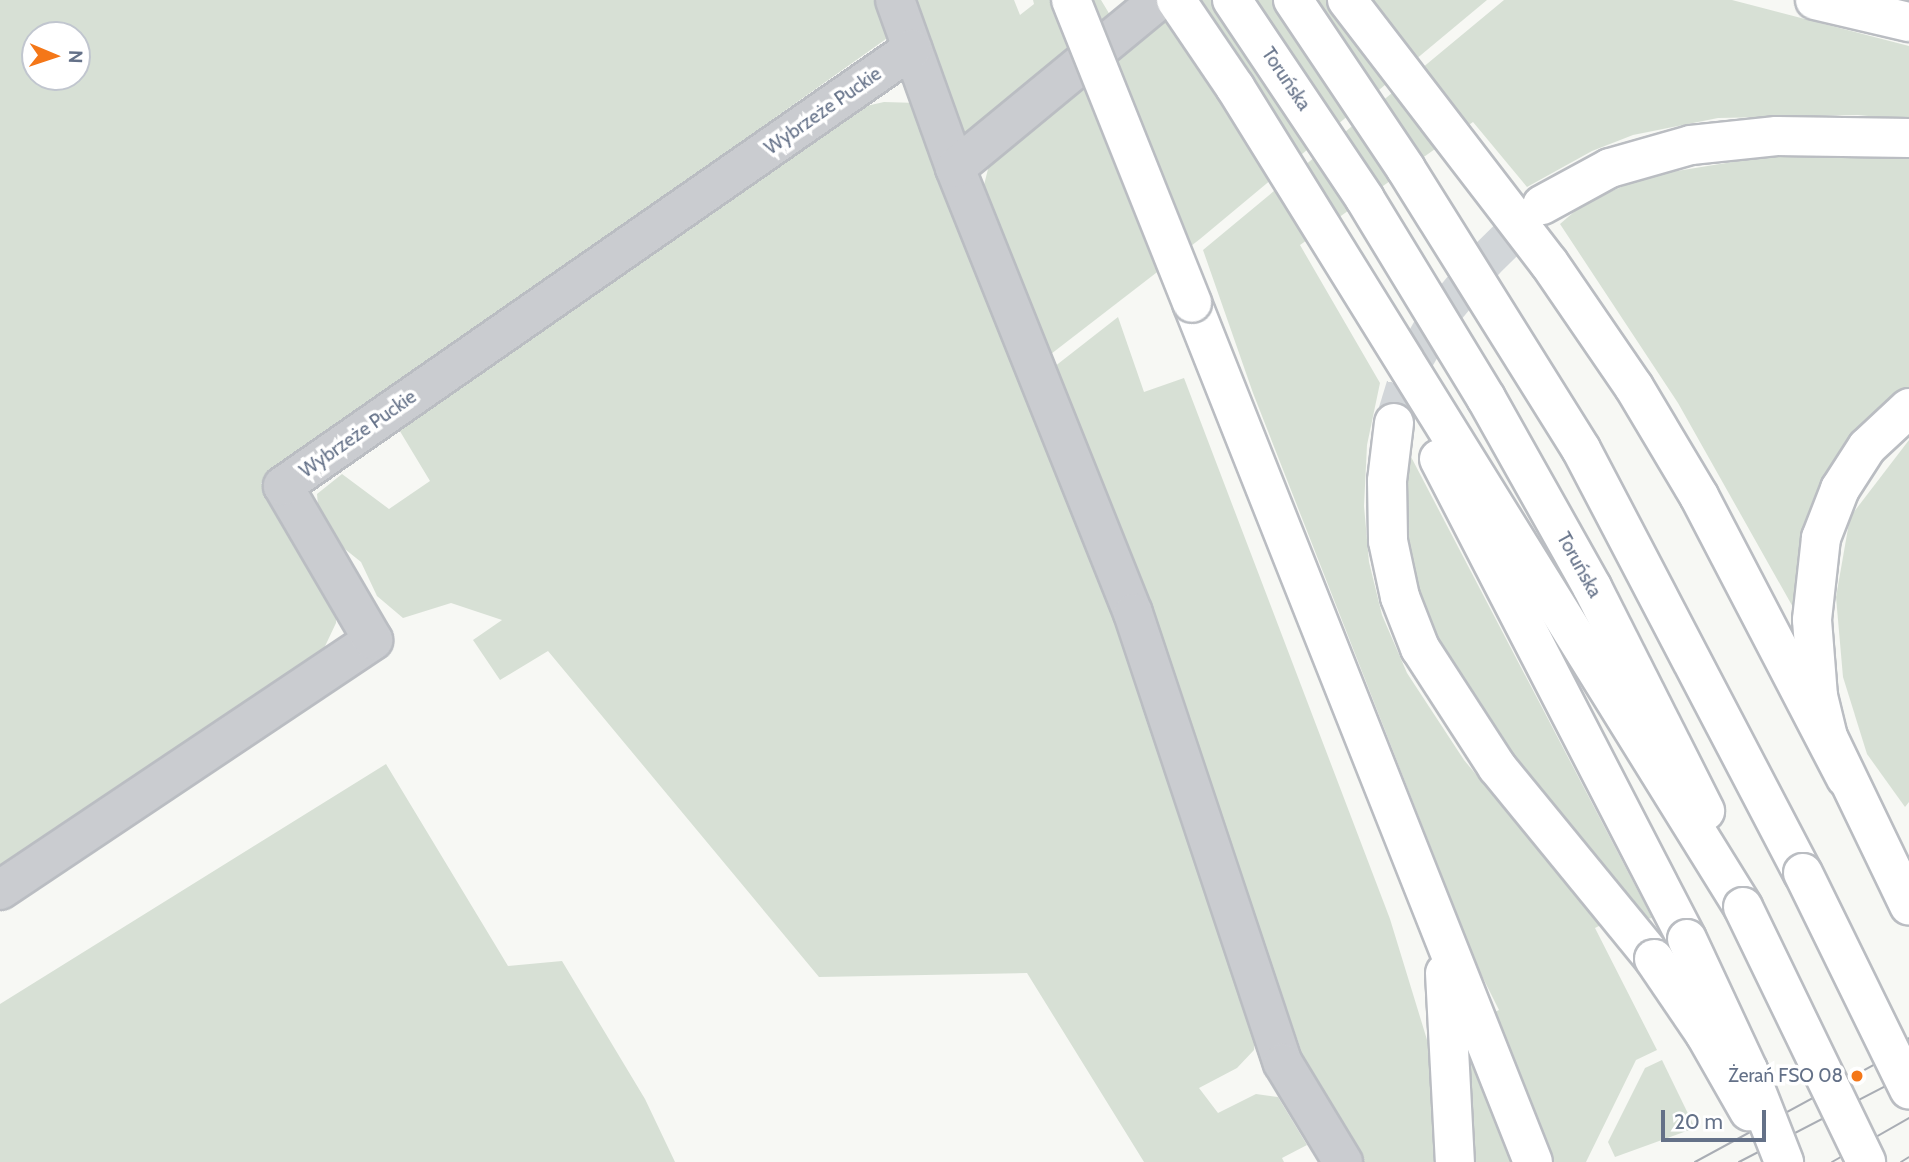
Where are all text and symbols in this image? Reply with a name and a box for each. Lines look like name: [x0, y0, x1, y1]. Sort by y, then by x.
north arrow: [21, 21, 91, 91]
street label: Toruńska: [1257, 43, 1315, 115]
text: N: [64, 50, 87, 64]
street label: Wybrzeże Puckie: [760, 62, 886, 160]
street label: Wybrzeże Puckie: [295, 385, 421, 483]
street label: Toruńska: [1552, 528, 1606, 602]
place label: Żerań FSO 08: [1728, 1065, 1843, 1087]
marker: Żerań FSO 08: [1849, 1068, 1865, 1084]
scale bar: [1664, 1096, 1769, 1140]
text: 20 m: [1674, 1109, 1723, 1134]

